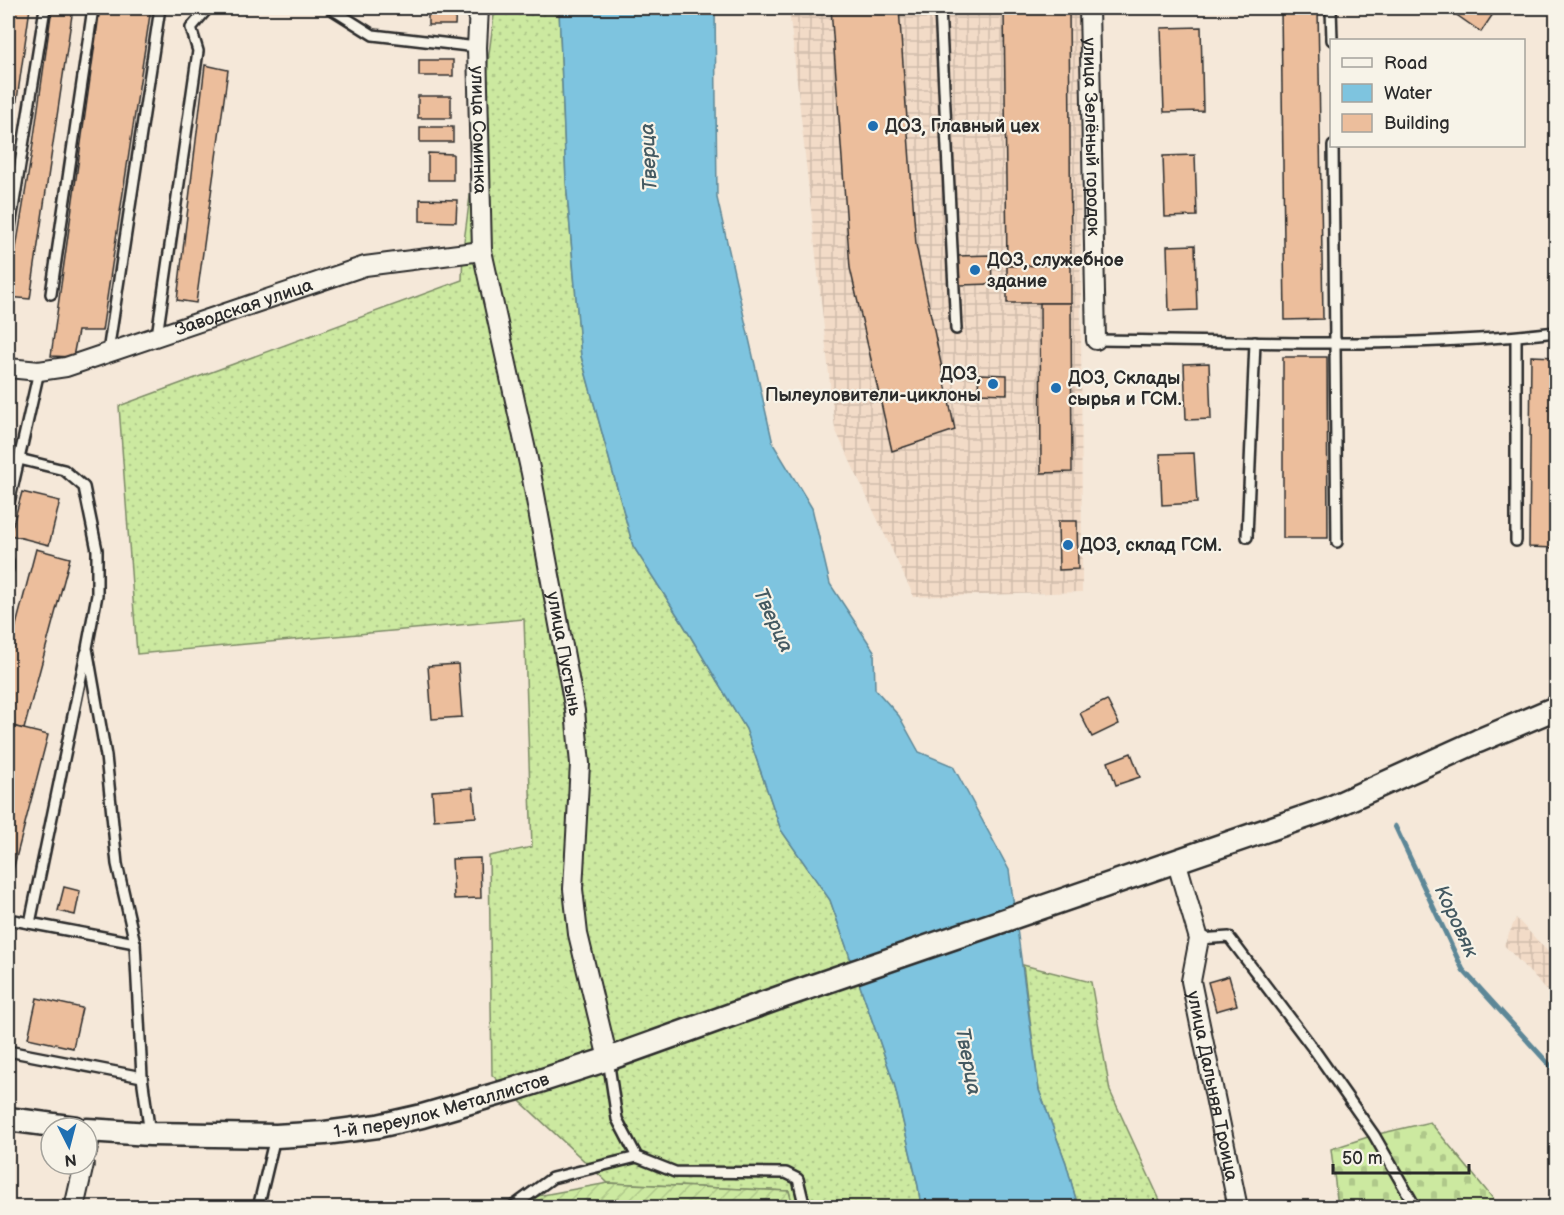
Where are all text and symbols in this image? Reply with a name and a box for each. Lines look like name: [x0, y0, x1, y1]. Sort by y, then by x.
street label: улица Зелёный городок: [1079, 37, 1104, 237]
legend: [1330, 39, 1525, 147]
text: Road: [1384, 53, 1428, 74]
street label: улица Соминка: [466, 66, 491, 195]
text: Water: [1384, 83, 1432, 104]
text: Building: [1384, 113, 1450, 134]
place label: ДОЗ, Главный цех: [885, 116, 1040, 137]
marker: ДОЗ, Главный цех: [866, 119, 880, 133]
water label: Тверца: [635, 122, 663, 192]
place label: ДОЗ, служебное здание: [987, 250, 1124, 292]
marker: ДОЗ, служебное здание: [968, 263, 982, 277]
street label: Заводская улица: [172, 274, 316, 340]
place label: ДОЗ, Пылеуловители-циклоны: [765, 364, 981, 406]
place label: ДОЗ, Склады сырья и ГСМ.: [1068, 368, 1182, 410]
marker: ДОЗ, Пылеуловители-циклоны: [986, 377, 1000, 391]
marker: ДОЗ, Склады сырья и ГСМ.: [1049, 381, 1063, 395]
place label: ДОЗ, склад ГСМ.: [1080, 535, 1222, 556]
marker: ДОЗ, склад ГСМ.: [1061, 538, 1075, 552]
water label: Тверца: [748, 584, 798, 656]
street label: улица Пустынь: [542, 590, 586, 717]
water label: Коровяк: [1429, 881, 1483, 962]
street label: улица Дальняя Троица: [1182, 989, 1242, 1183]
water label: Тверца: [950, 1025, 986, 1097]
street label: 1-й переулок Металлистов: [333, 1068, 552, 1143]
north arrow: [39, 1116, 99, 1176]
scale bar: [1333, 1137, 1470, 1175]
text: 50 m: [1342, 1148, 1383, 1169]
text: N: [63, 1149, 77, 1170]

